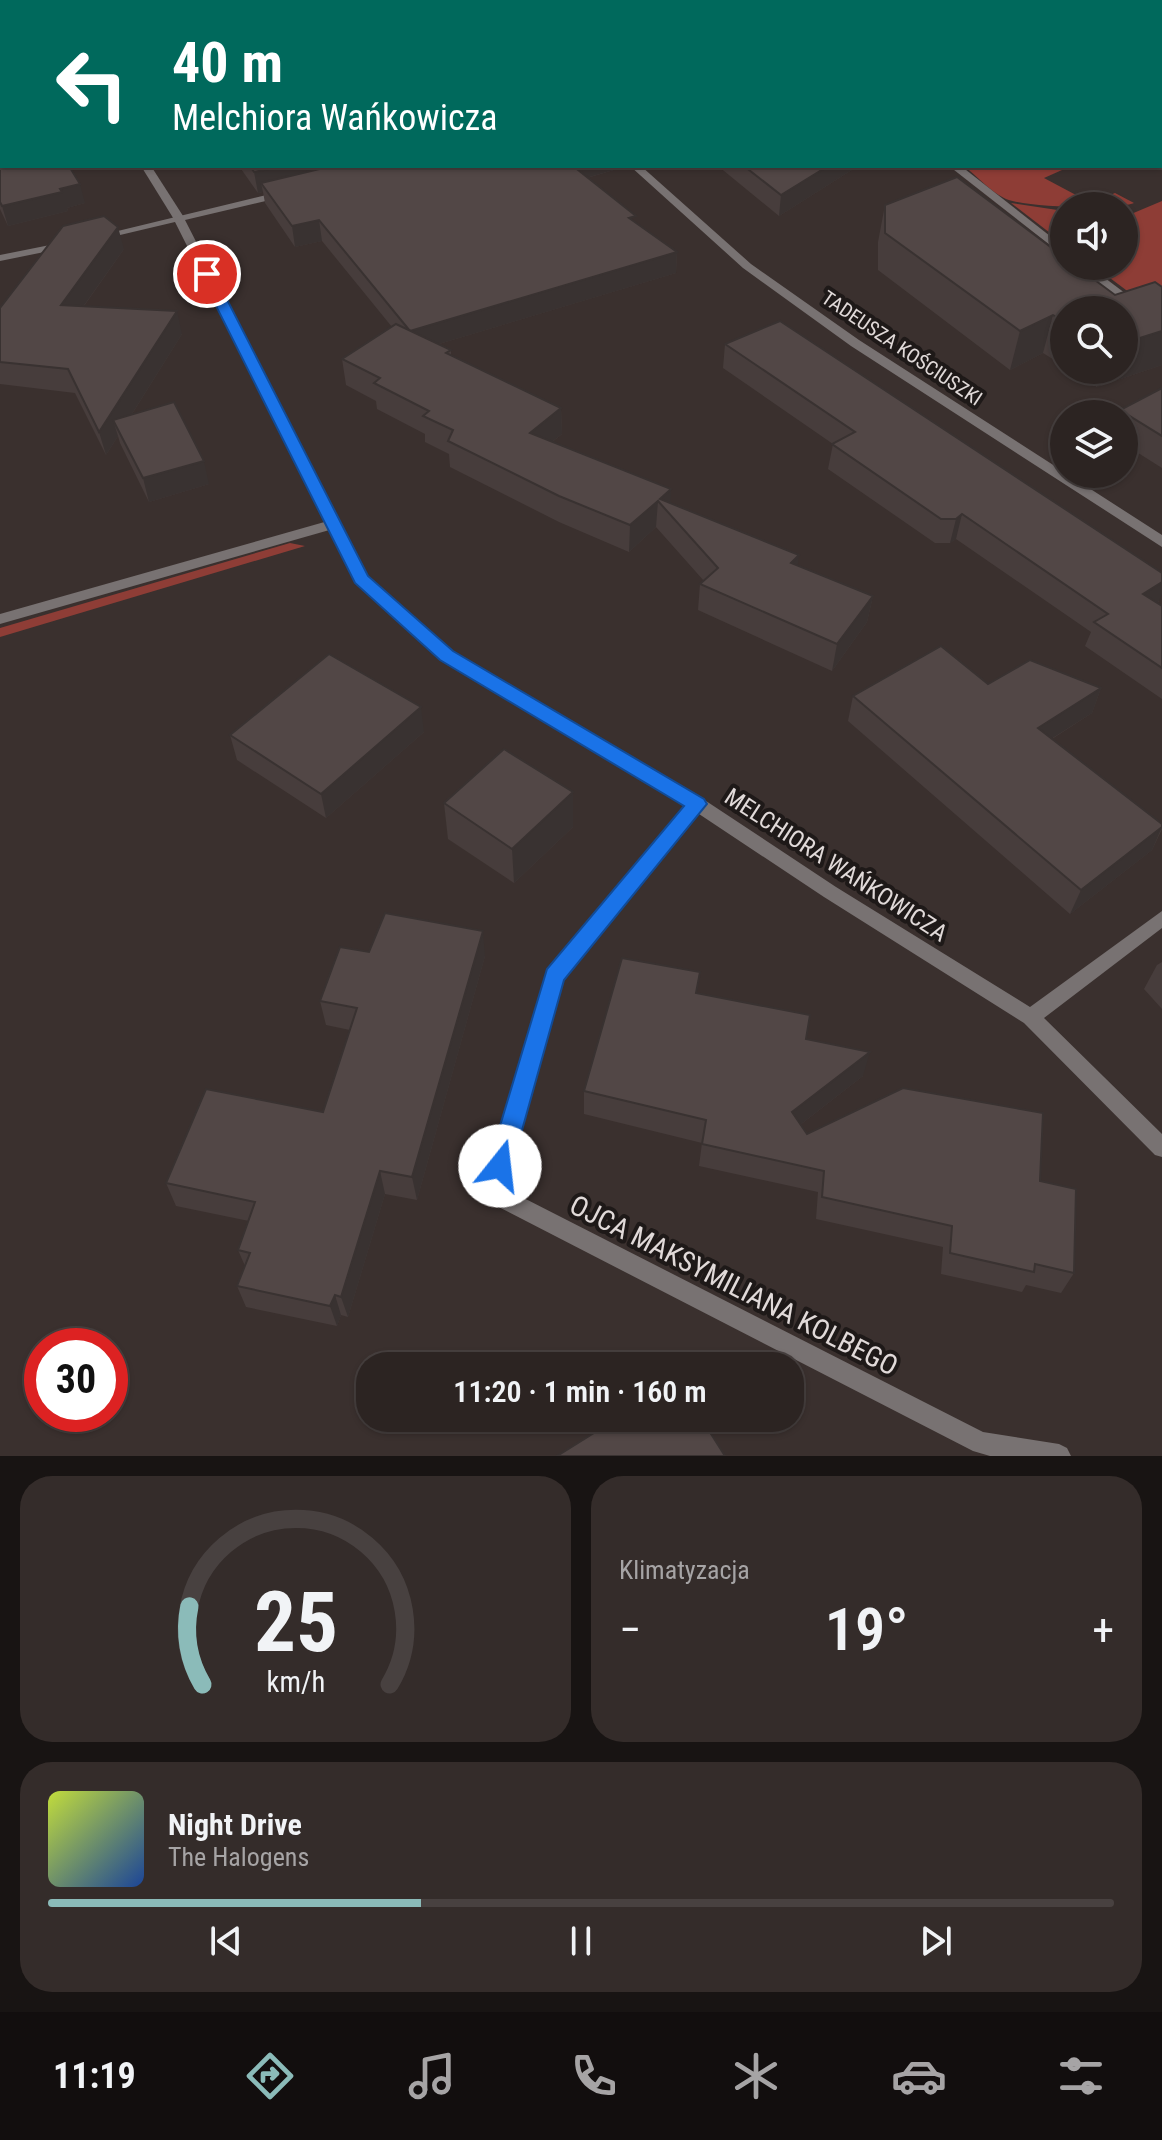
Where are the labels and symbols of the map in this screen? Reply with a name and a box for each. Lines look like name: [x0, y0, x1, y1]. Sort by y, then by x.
pin: [173, 240, 241, 308]
street label: TADEUSZA KOŚCIUSZKI: [817, 285, 987, 411]
street label: MELCHIORA WAŃKOWICZA: [719, 783, 953, 948]
position arrow: [458, 1124, 542, 1208]
street label: OJCA MAKSYMILIANA KOLBEGO: [564, 1188, 903, 1383]
speed limit sign: 30: [24, 1328, 128, 1432]

